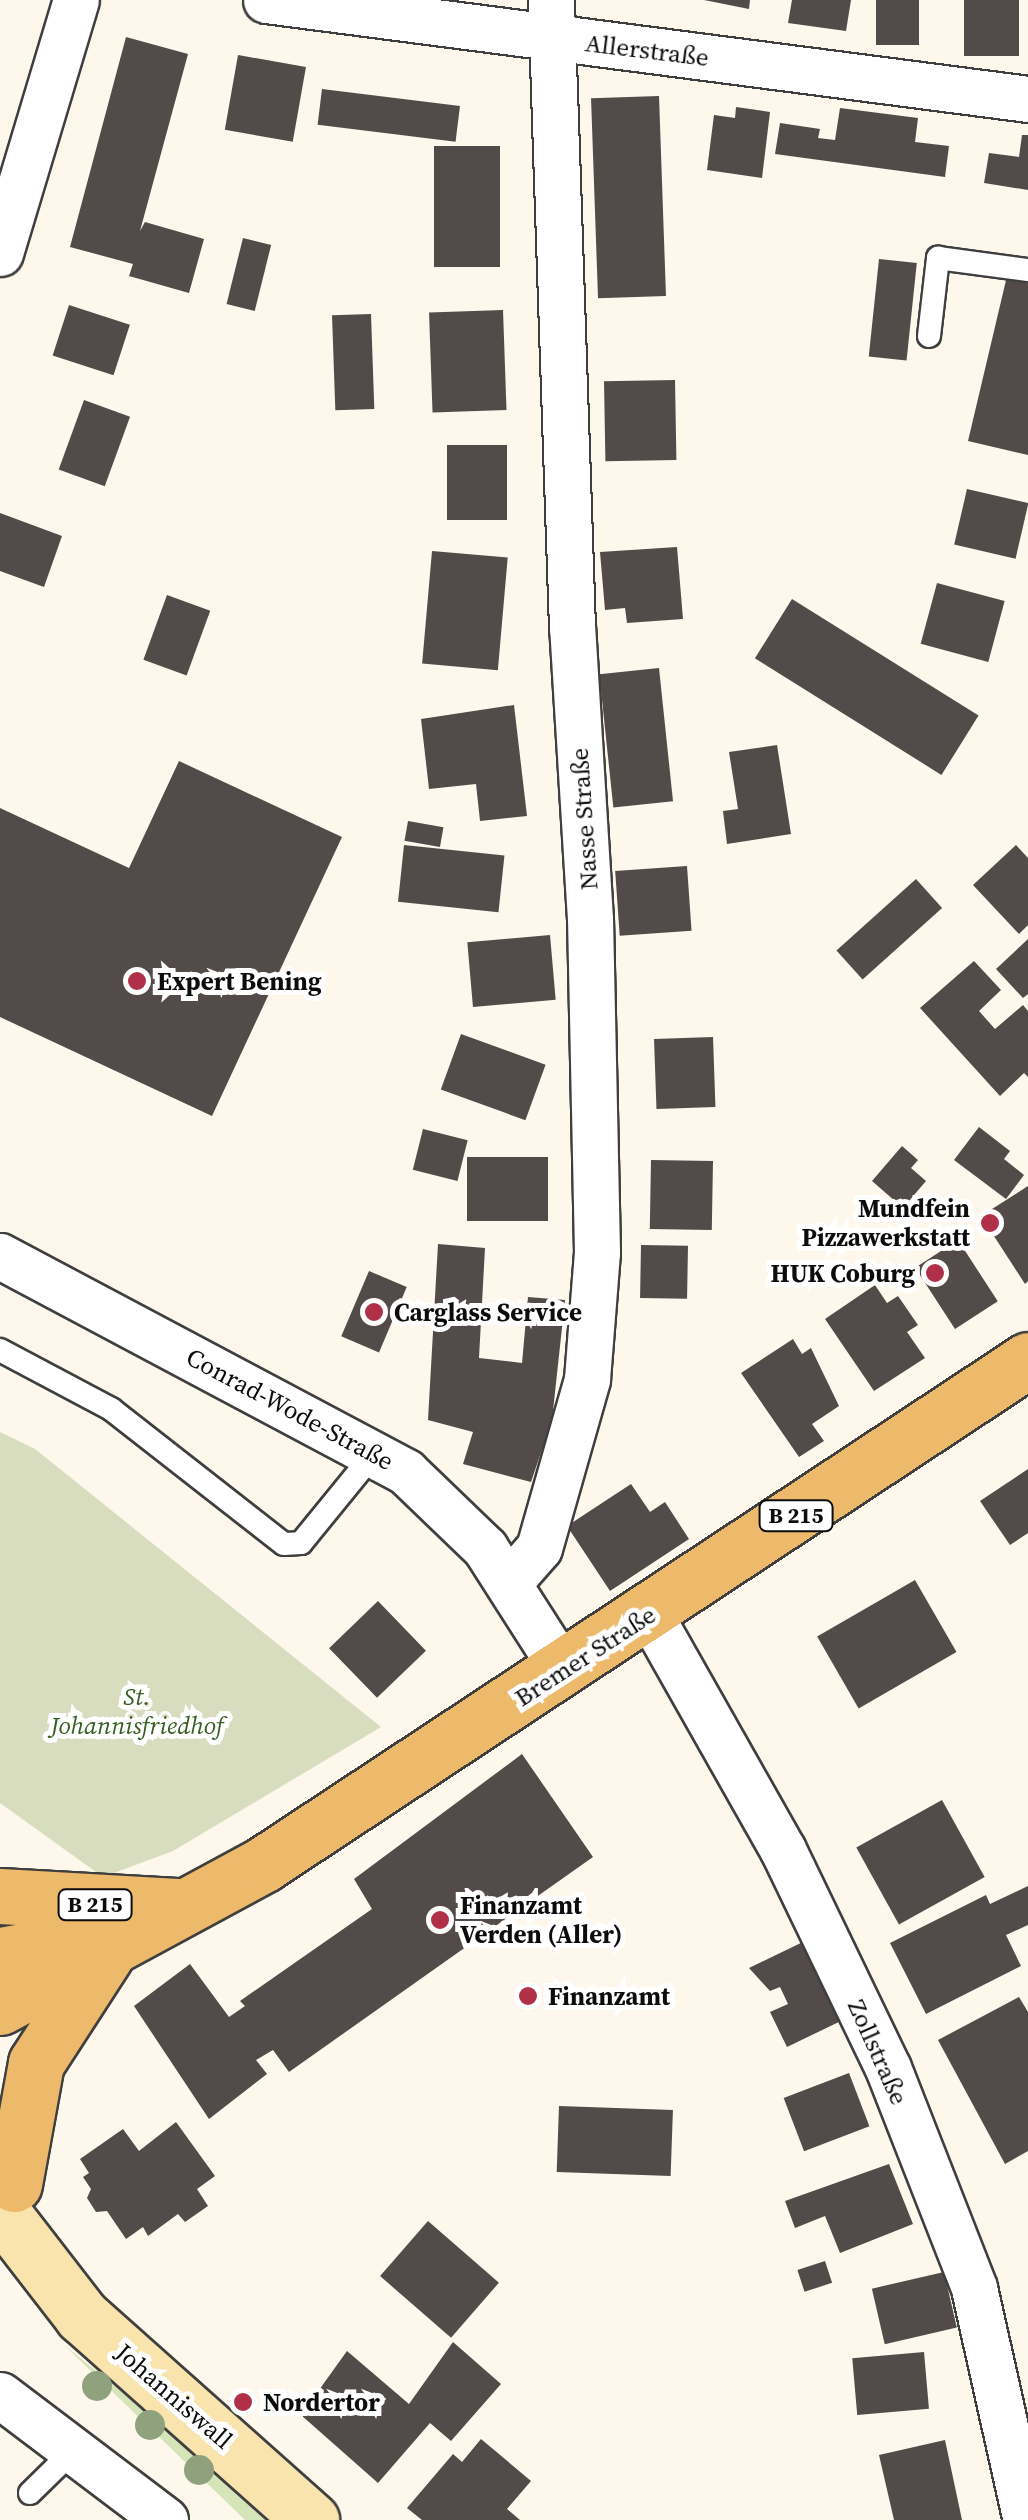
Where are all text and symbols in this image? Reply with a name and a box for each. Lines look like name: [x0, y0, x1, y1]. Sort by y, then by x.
street label: Allerstraße: [584, 28, 710, 72]
street label: Nasse Straße: [564, 747, 604, 891]
place label: Expert Bening: [157, 966, 321, 996]
marker: Expert Bening: [126, 970, 148, 992]
place label: Mundfein Pizzawerkstatt: [801, 1194, 970, 1253]
marker: Mundfein Pizzawerkstatt: [979, 1212, 1001, 1234]
place label: HUK Coburg: [771, 1258, 915, 1288]
marker: HUK Coburg: [924, 1262, 946, 1284]
place label: Carglass Service: [394, 1297, 582, 1327]
marker: Carglass Service: [363, 1301, 385, 1323]
street label: Conrad-Wode-Straße: [181, 1342, 399, 1476]
road number: B 215: [758, 1499, 834, 1533]
street label: Bremer Straße: [509, 1599, 661, 1713]
park label: St. Johannisfriedhof: [51, 1682, 223, 1741]
road number: B 215: [58, 1888, 132, 1922]
place label: Finanzamt Verden (Aller): [460, 1891, 622, 1950]
marker: Finanzamt Verden (Aller): [429, 1909, 451, 1931]
place label: Finanzamt: [548, 1981, 670, 2011]
marker: Finanzamt: [517, 1985, 539, 2007]
street label: Zollstraße: [842, 1995, 914, 2109]
street label: Johanniswall: [109, 2337, 239, 2455]
place label: Nordertor: [263, 2387, 380, 2417]
marker: Nordertor: [232, 2391, 254, 2413]

